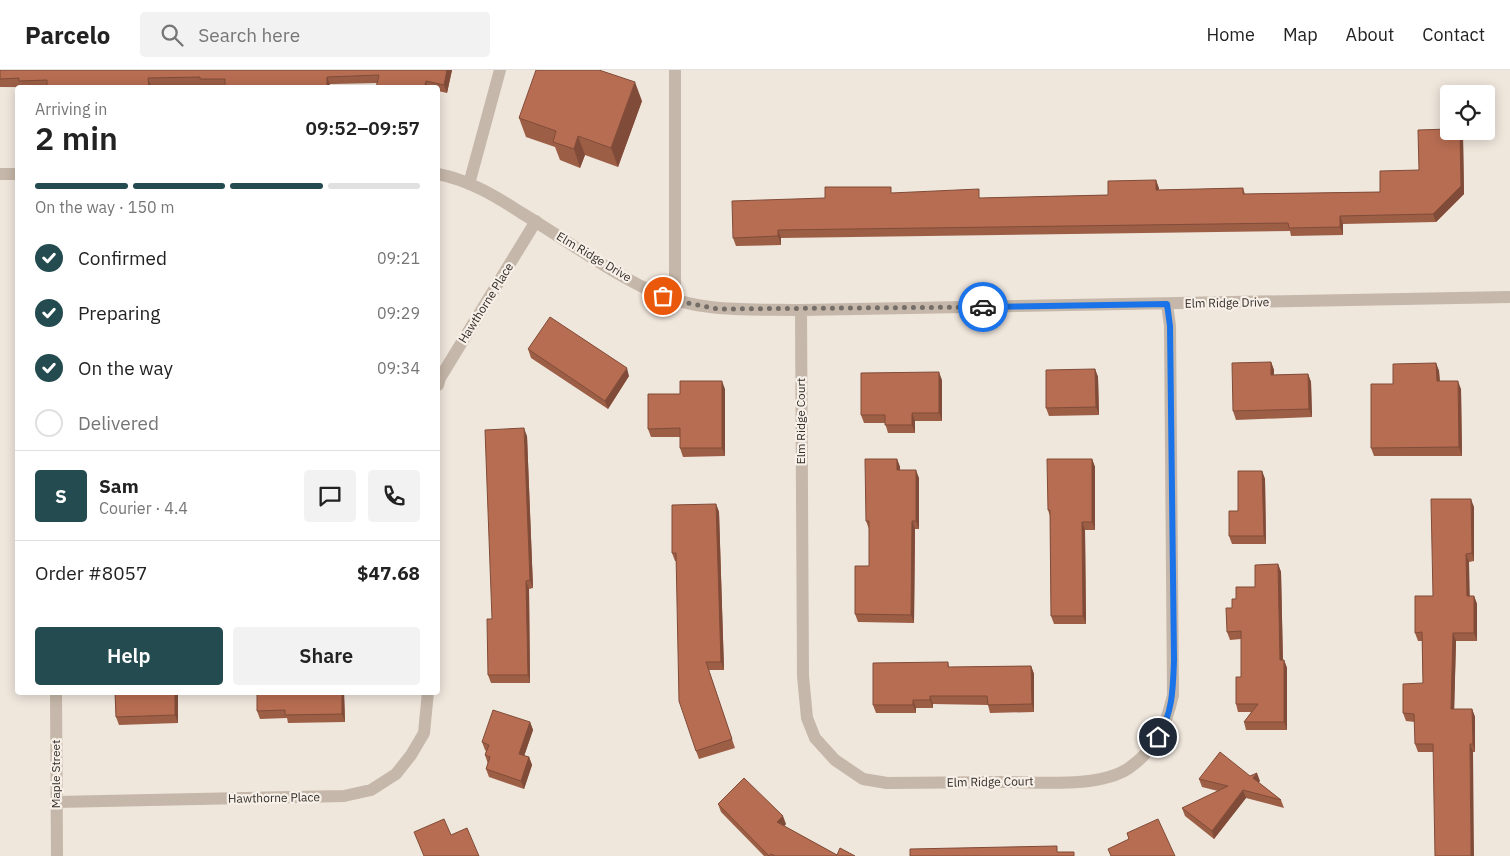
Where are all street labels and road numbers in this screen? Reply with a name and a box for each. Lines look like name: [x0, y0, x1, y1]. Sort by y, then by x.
street label: Elm Ridge Drive: [554, 228, 635, 285]
street label: Hawthorne Place: [455, 259, 517, 346]
street label: Elm Ridge Drive: [1184, 294, 1270, 311]
street label: Elm Ridge Court: [793, 378, 808, 464]
street label: Maple Street: [48, 740, 63, 808]
street label: Elm Ridge Court: [947, 773, 1033, 790]
street label: Hawthorne Place: [228, 789, 320, 806]

